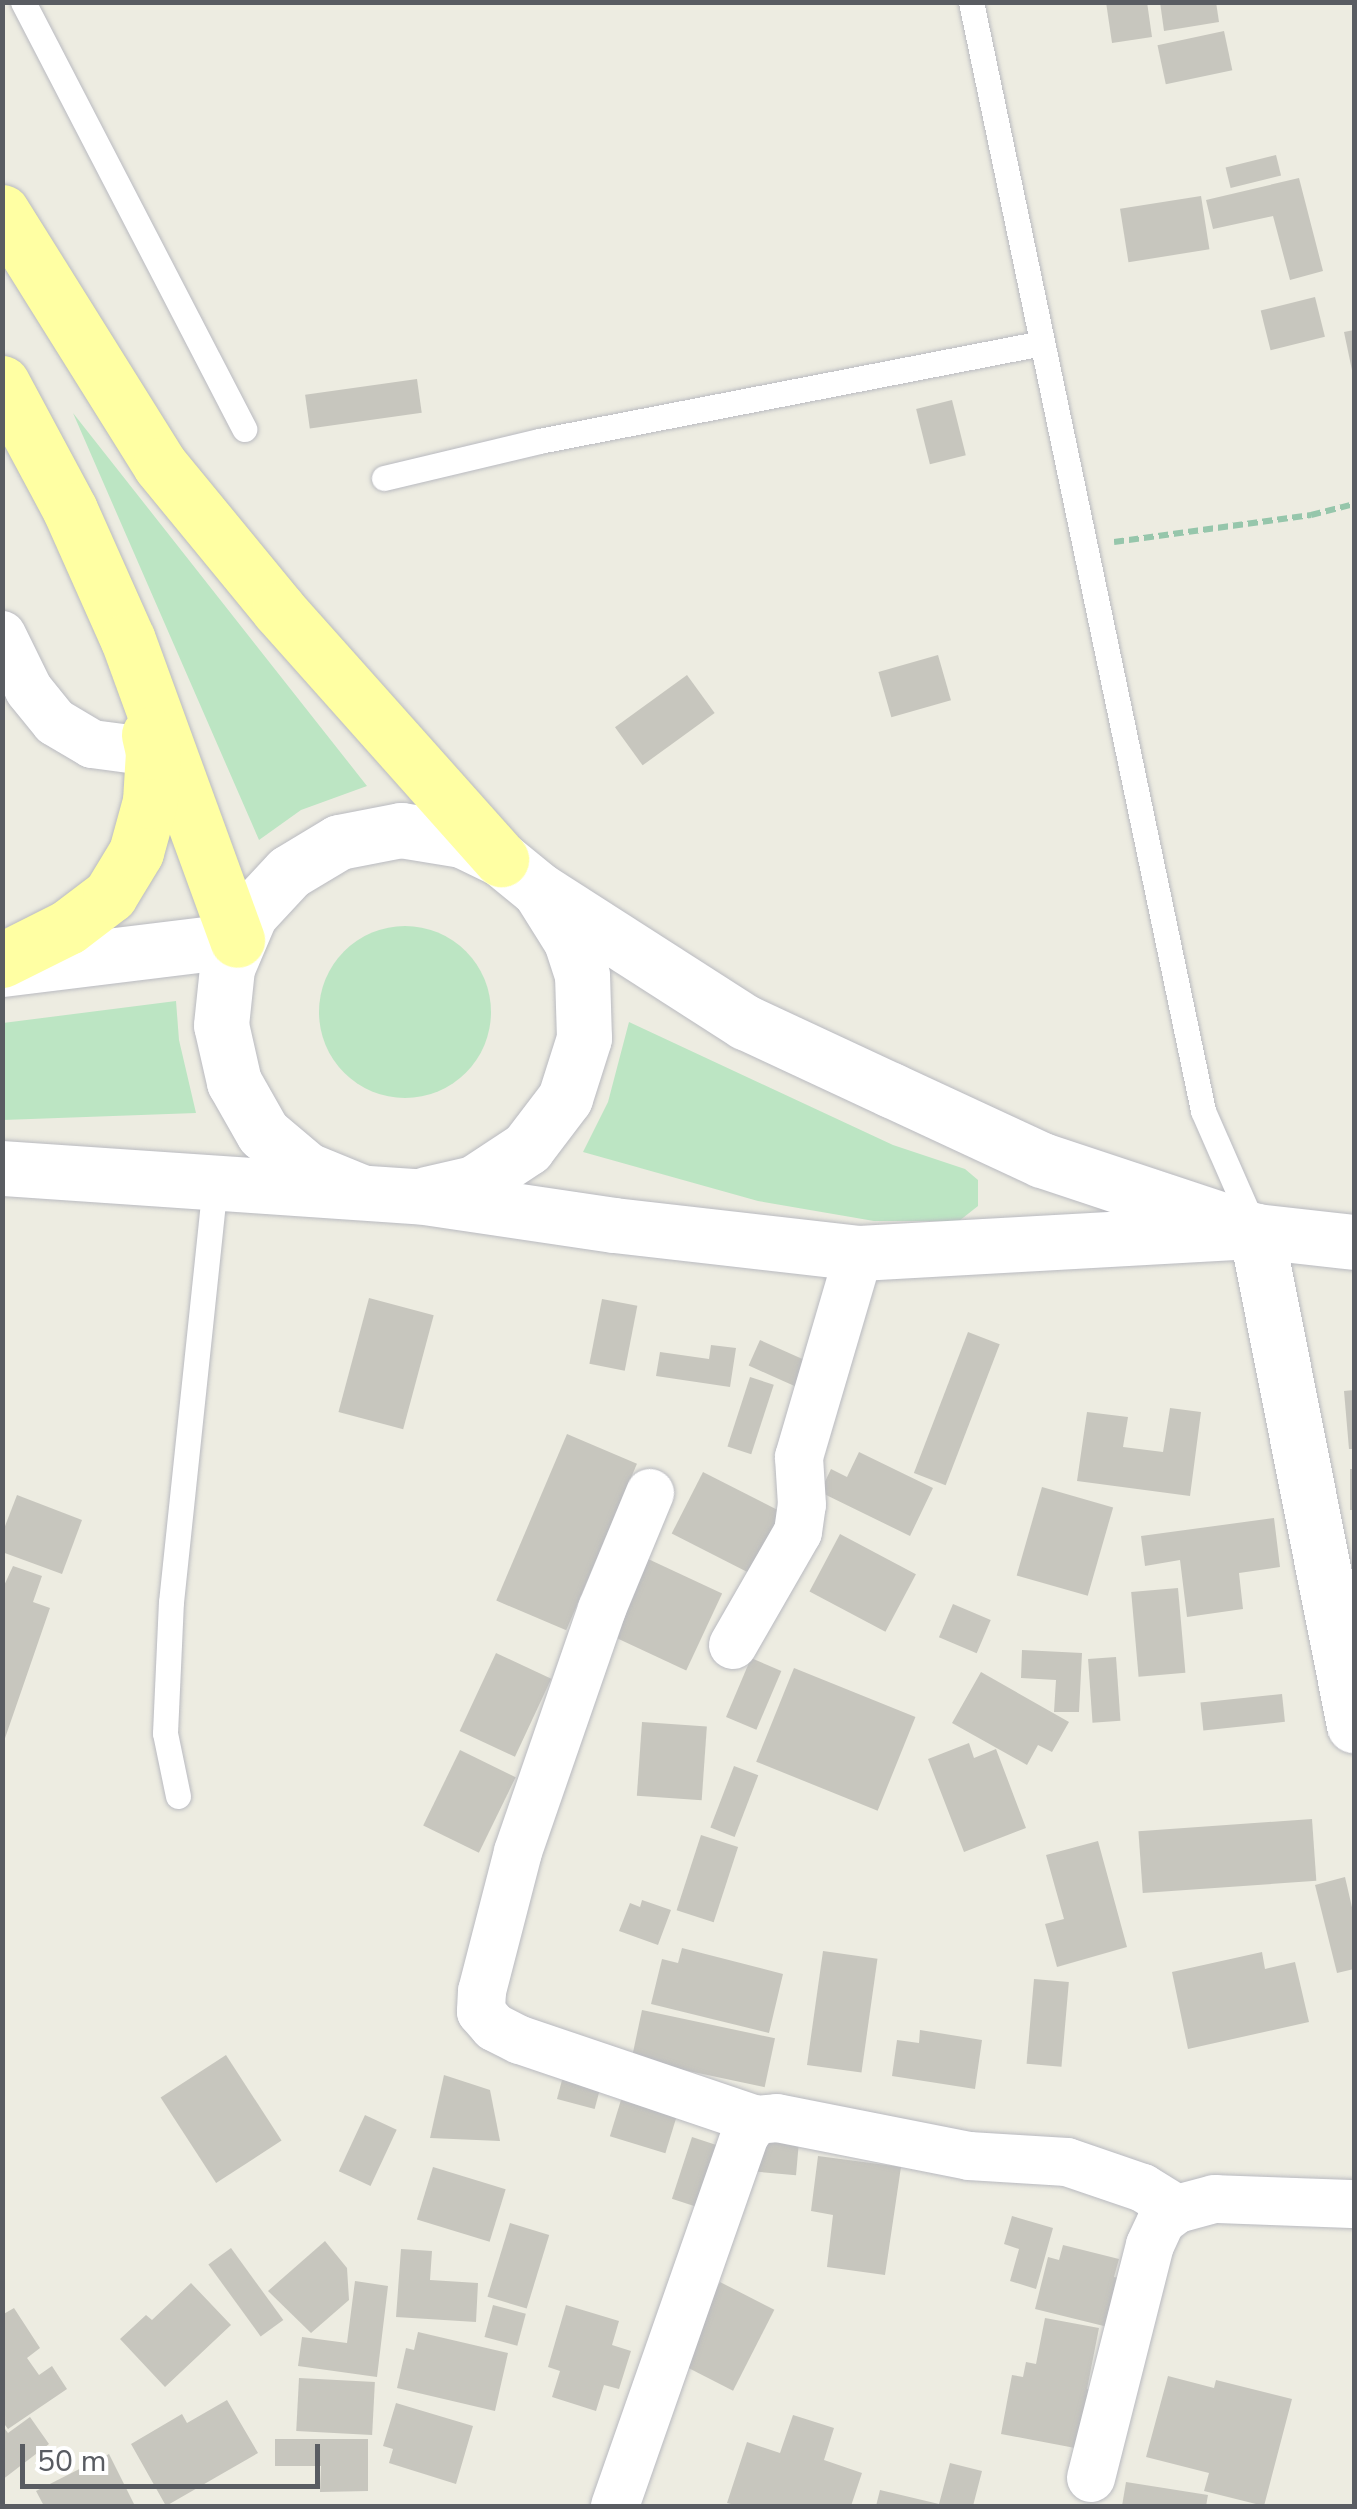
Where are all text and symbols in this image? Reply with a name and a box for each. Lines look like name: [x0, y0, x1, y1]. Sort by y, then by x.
scale bar: [25, 2424, 325, 2486]
text: 50 m: [37, 2441, 106, 2482]

